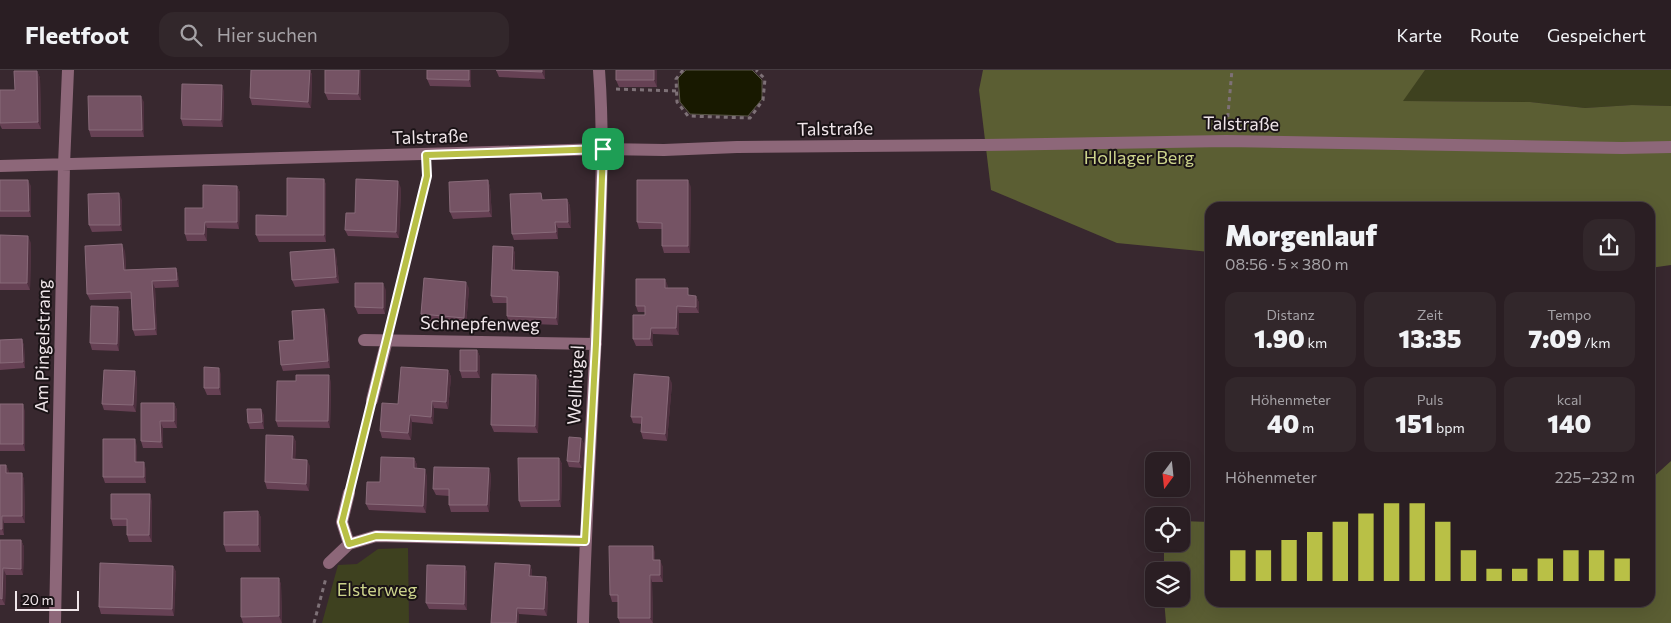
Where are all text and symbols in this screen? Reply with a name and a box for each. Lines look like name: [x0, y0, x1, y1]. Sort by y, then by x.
search box: [159, 12, 509, 57]
text: Fleetfoot: [25, 20, 129, 49]
icon: search: [177, 21, 205, 49]
text: Hier suchen: [217, 23, 318, 46]
text: Karte: [1397, 24, 1442, 46]
text: Route: [1470, 24, 1519, 46]
text: Gespeichert: [1547, 24, 1646, 46]
street label: Talstraße: [1203, 111, 1279, 135]
street label: Talstraße: [797, 116, 873, 140]
street label: Talstraße: [391, 124, 468, 148]
pin: [582, 128, 624, 170]
icon: arrive: [589, 135, 617, 163]
park label: Hollager Berg: [1084, 146, 1195, 168]
text: Morgenlauf: [1225, 218, 1377, 252]
button: share: [1583, 219, 1635, 271]
text: 08:56 · 5 × 380 m: [1225, 254, 1348, 273]
street label: Am Pingelstrang: [30, 279, 54, 413]
text: Distanz: [1267, 306, 1315, 323]
text: Zeit: [1417, 306, 1443, 323]
text: Tempo: [1547, 306, 1591, 323]
street label: Schnepfenweg: [420, 311, 540, 335]
text: 1.90: [1254, 323, 1305, 353]
text: 13:35: [1399, 323, 1461, 353]
text: 7:09: [1528, 323, 1582, 353]
text: km: [1305, 334, 1327, 351]
text: /km: [1582, 334, 1610, 351]
street label: Wellhügel: [562, 345, 588, 425]
text: Höhenmeter: [1250, 391, 1331, 408]
text: Puls: [1417, 391, 1443, 408]
text: kcal: [1557, 391, 1582, 408]
text: 40: [1267, 408, 1299, 438]
text: 151: [1395, 408, 1433, 438]
text: 140: [1547, 408, 1591, 438]
text: m: [1299, 419, 1314, 436]
text: bpm: [1433, 419, 1465, 436]
north arrow: [1145, 452, 1190, 498]
map controls: [1145, 452, 1190, 607]
text: Höhenmeter: [1225, 467, 1317, 486]
text: 225–232 m: [1555, 467, 1635, 486]
button: locate: [1145, 507, 1190, 552]
button: layers: [1145, 562, 1190, 607]
park label: Elsterweg: [337, 578, 418, 600]
scale bar: [15, 588, 79, 611]
text: 20 m: [22, 591, 54, 608]

